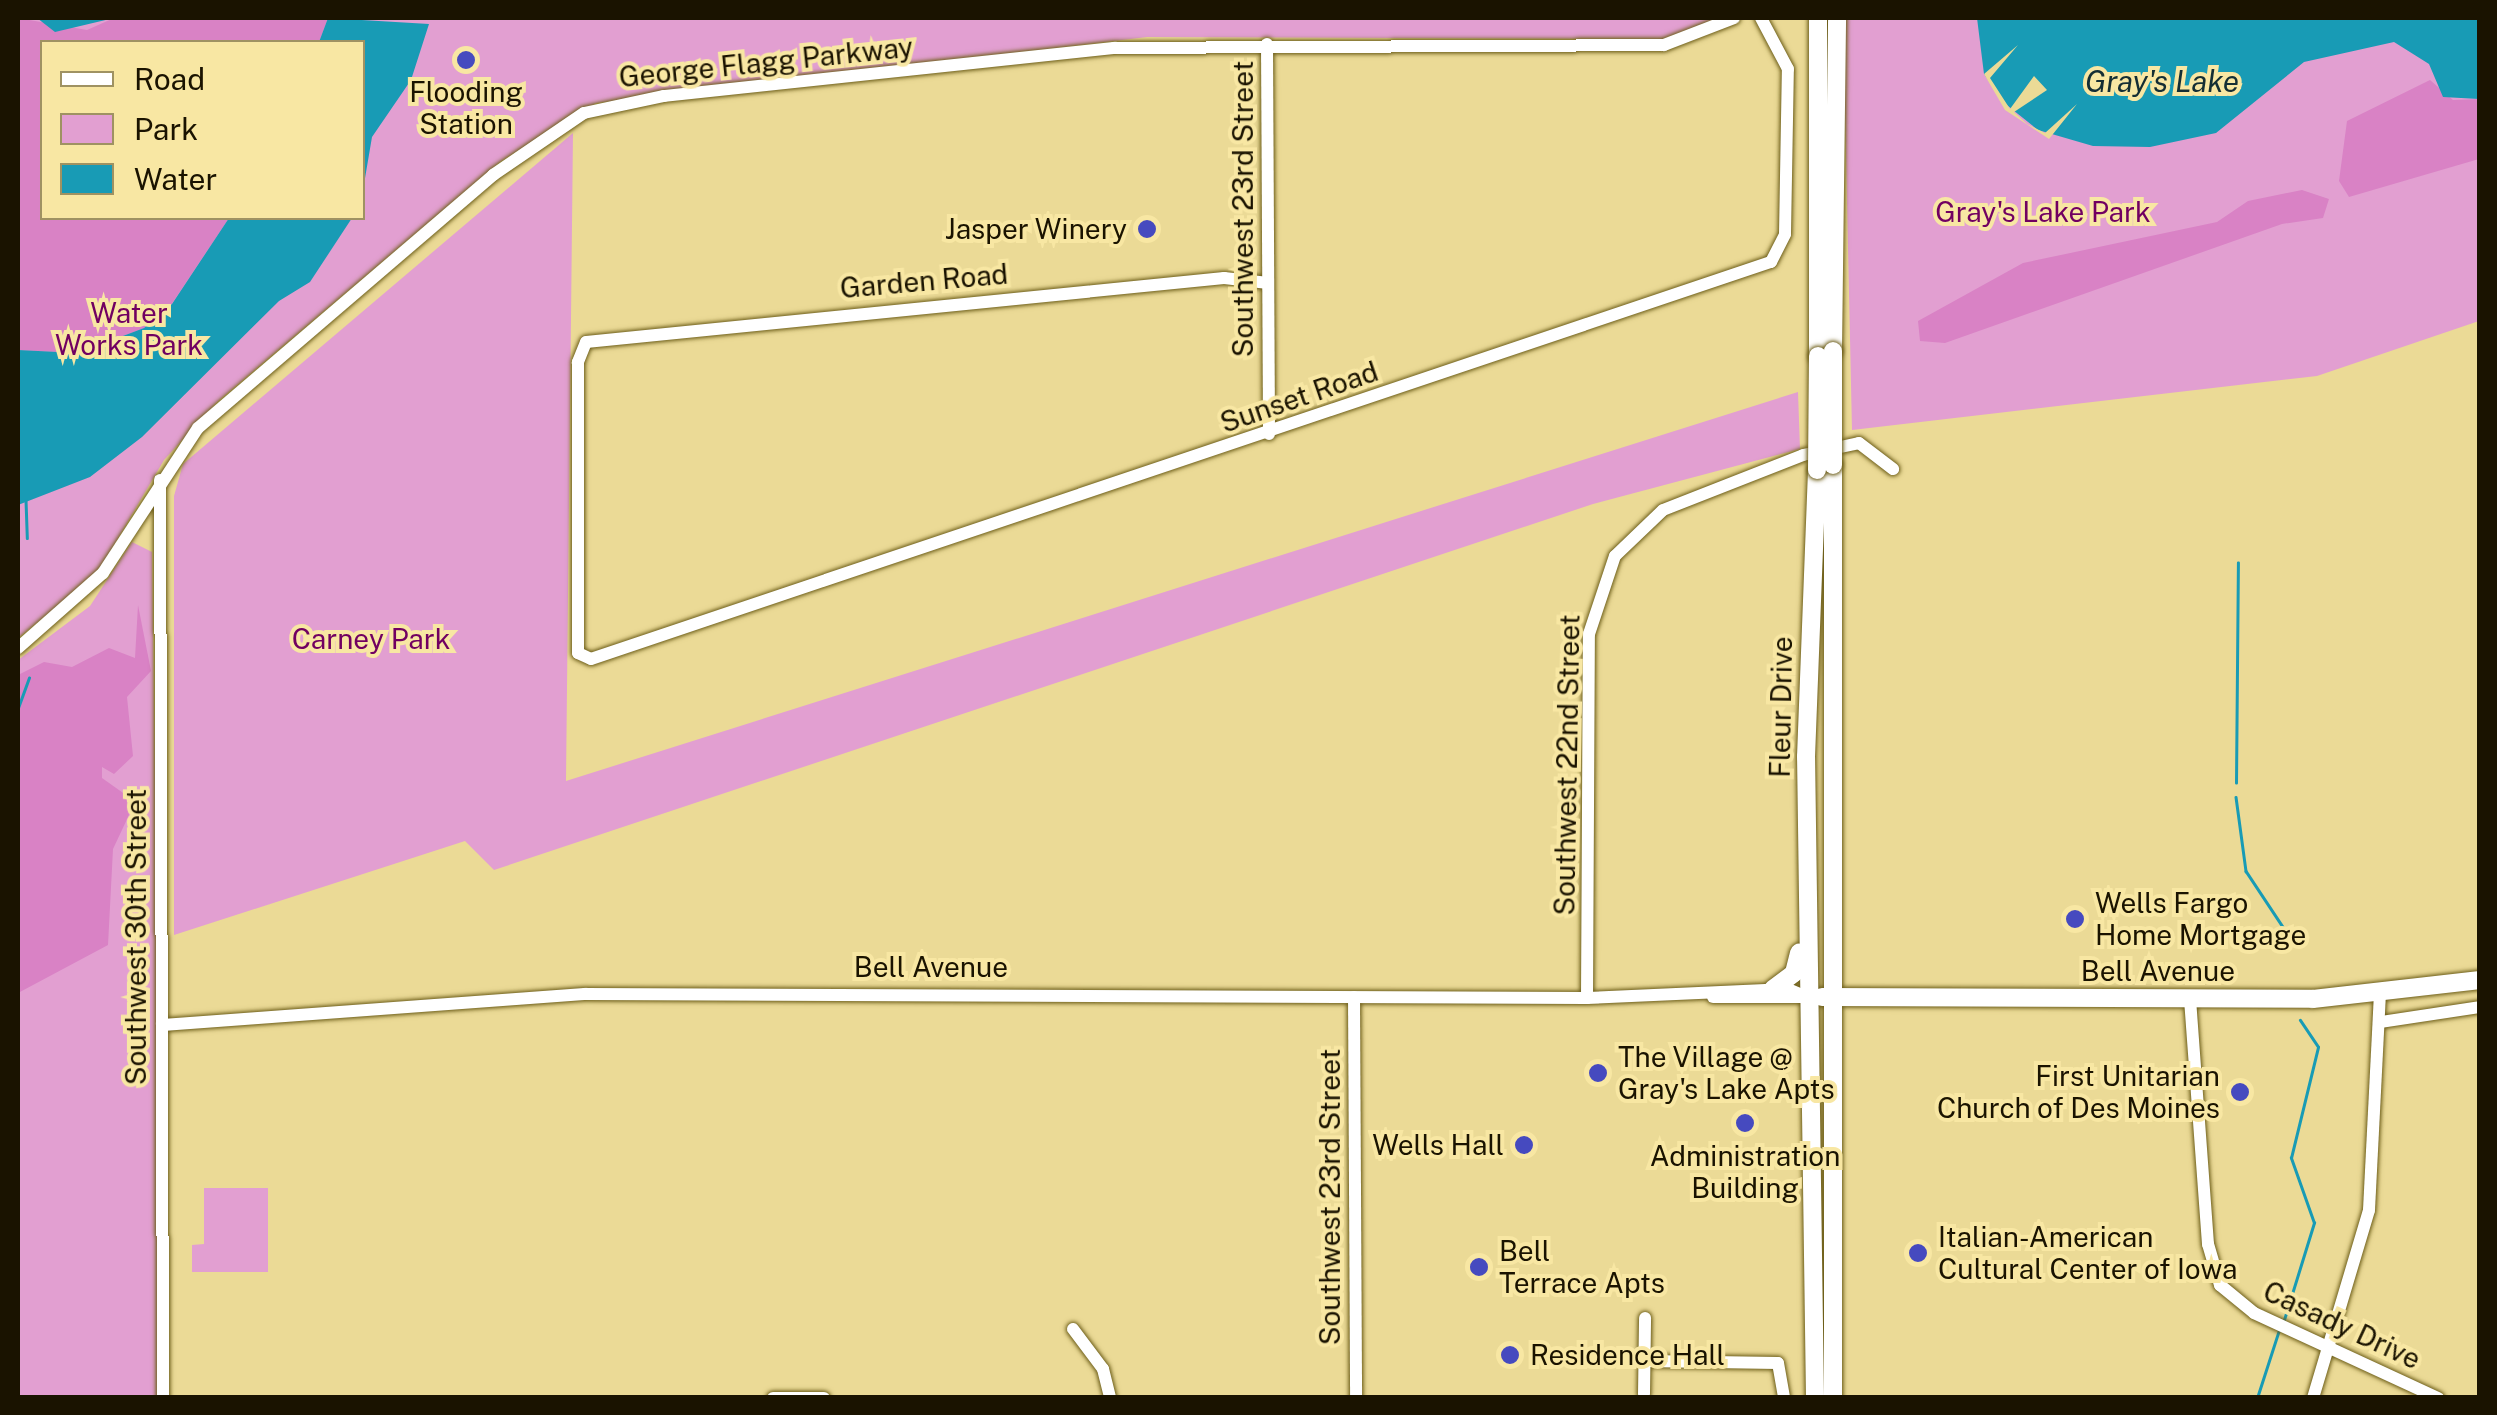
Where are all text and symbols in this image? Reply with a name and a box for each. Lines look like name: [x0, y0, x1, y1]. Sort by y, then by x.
street label: George Flagg Parkway: [617, 30, 915, 94]
legend: [40, 40, 365, 220]
marker: Flooding Station: [455, 49, 477, 71]
text: Road: [134, 61, 205, 97]
street label: Southwest 23rd Street: [1226, 61, 1260, 357]
water label: Gray's Lake: [2085, 63, 2239, 99]
place label: Flooding Station: [409, 75, 523, 141]
text: Park: [134, 111, 198, 147]
text: Water: [134, 161, 217, 197]
park label: Gray's Lake Park: [1935, 195, 2151, 229]
place label: Jasper Winery: [944, 212, 1127, 246]
marker: Jasper Winery: [1136, 218, 1158, 240]
street label: Garden Road: [839, 257, 1009, 305]
park label: Water Works Park: [55, 296, 203, 362]
street label: Sunset Road: [1216, 354, 1382, 440]
street label: Southwest 22nd Street: [1548, 614, 1586, 916]
park label: Carney Park: [292, 622, 450, 656]
street label: Fleur Drive: [1763, 636, 1799, 778]
street label: Southwest 30th Street: [119, 789, 153, 1085]
place label: Wells Fargo Home Mortgage: [2095, 886, 2306, 952]
marker: Wells Fargo Home Mortgage: [2064, 908, 2086, 930]
street label: Bell Avenue: [854, 950, 1008, 984]
street label: Bell Avenue: [2081, 954, 2235, 988]
place label: The Village @ Gray's Lake Apts: [1618, 1040, 1835, 1106]
street label: Southwest 23rd Street: [1313, 1049, 1347, 1345]
place label: First Unitarian Church of Des Moines: [1936, 1059, 2220, 1125]
marker: The Village @ Gray's Lake Apts: [1587, 1062, 1609, 1084]
marker: First Unitarian Church of Des Moines: [2229, 1081, 2251, 1103]
marker: Administration Building: [1734, 1112, 1756, 1134]
place label: Wells Hall: [1372, 1128, 1504, 1162]
marker: Wells Hall: [1513, 1134, 1535, 1156]
place label: Administration Building: [1650, 1139, 1840, 1205]
place label: Italian-American Cultural Center of Iowa: [1938, 1220, 2238, 1286]
place label: Bell Terrace Apts: [1499, 1234, 1665, 1300]
marker: Italian-American Cultural Center of Iowa: [1907, 1242, 1929, 1264]
marker: Bell Terrace Apts: [1468, 1256, 1490, 1278]
street label: Casady Drive: [2258, 1274, 2426, 1376]
place label: Residence Hall: [1530, 1338, 1725, 1372]
marker: Residence Hall: [1499, 1344, 1521, 1366]

